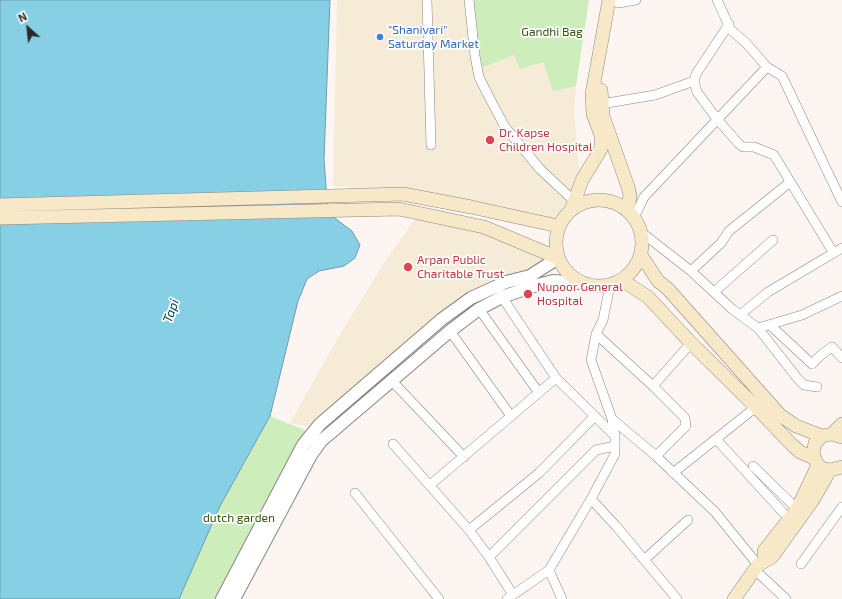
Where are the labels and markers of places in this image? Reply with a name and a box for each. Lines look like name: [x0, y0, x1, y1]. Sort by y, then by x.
place label: "Shanivari" Saturday Market: [388, 23, 479, 51]
marker: "Shanivari" Saturday Market: [375, 32, 385, 42]
place label: Dr. Kapse Children Hospital: [499, 126, 593, 154]
marker: Dr. Kapse Children Hospital: [484, 134, 496, 146]
place label: Arpan Public Charitable Trust: [417, 253, 504, 281]
marker: Arpan Public Charitable Trust: [402, 261, 414, 273]
place label: Nupoor General Hospital: [537, 280, 623, 308]
marker: Nupoor General Hospital: [522, 288, 534, 300]

